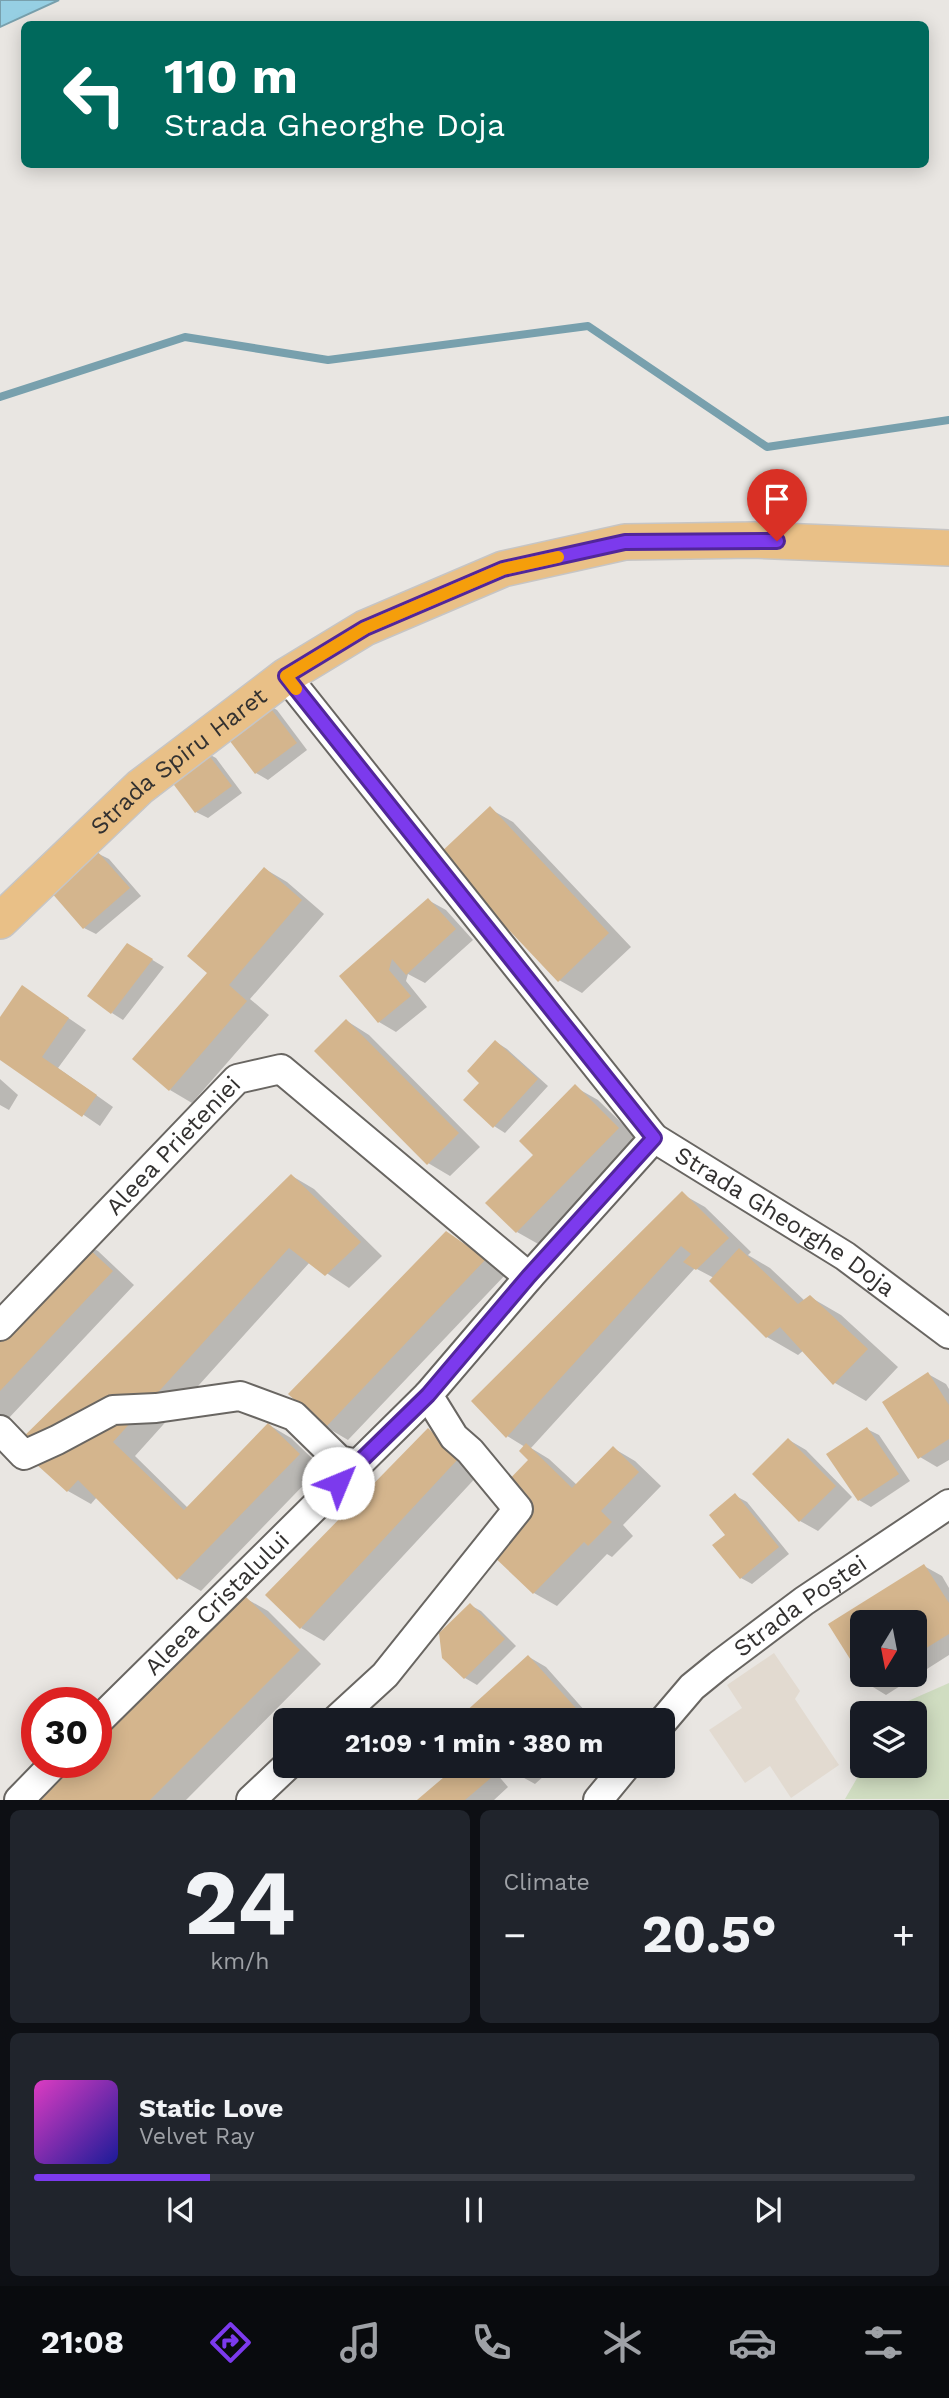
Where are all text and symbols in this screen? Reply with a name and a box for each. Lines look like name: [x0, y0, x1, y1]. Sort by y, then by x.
text: 110 m: [164, 47, 298, 105]
icon: left: [49, 49, 140, 140]
text: Strada Gheorghe Doja: [164, 106, 505, 144]
pin: [747, 469, 807, 541]
icon: arrive: [758, 480, 796, 518]
street label: Strada Spiru Haret: [85, 682, 272, 841]
street label: Aleea Prieteniei: [100, 1070, 246, 1221]
street label: Strada Gheorghe Doja: [670, 1140, 900, 1302]
position arrow: [301, 1446, 375, 1520]
street label: Aleea Cristalului: [139, 1526, 295, 1681]
street label: Strada Poștei: [728, 1549, 872, 1663]
north arrow: [850, 1610, 928, 1687]
map controls: [850, 1610, 927, 1778]
speed limit sign: 30: [21, 1687, 112, 1778]
button: layers: [850, 1701, 927, 1778]
text: 21:09 · 1 min · 380 m: [345, 1728, 603, 1758]
text: 24: [184, 1849, 296, 1956]
text: Climate: [504, 1869, 590, 1896]
text: 20.5°: [642, 1904, 777, 1965]
text: −: [504, 1913, 526, 1957]
text: +: [892, 1913, 915, 1957]
text: km/h: [210, 1948, 269, 1975]
text: Static Love: [139, 2093, 283, 2123]
text: Velvet Ray: [139, 2123, 255, 2150]
icon: previous: [162, 2191, 200, 2229]
icon: pause: [455, 2191, 493, 2229]
icon: next: [749, 2191, 787, 2229]
icon: directions: [206, 2318, 255, 2367]
icon: music: [336, 2318, 385, 2367]
icon: phone: [467, 2318, 516, 2367]
icon: climate: [598, 2318, 647, 2367]
icon: car: [728, 2318, 777, 2367]
icon: filters: [859, 2318, 908, 2367]
text: 21:08: [41, 2323, 124, 2361]

